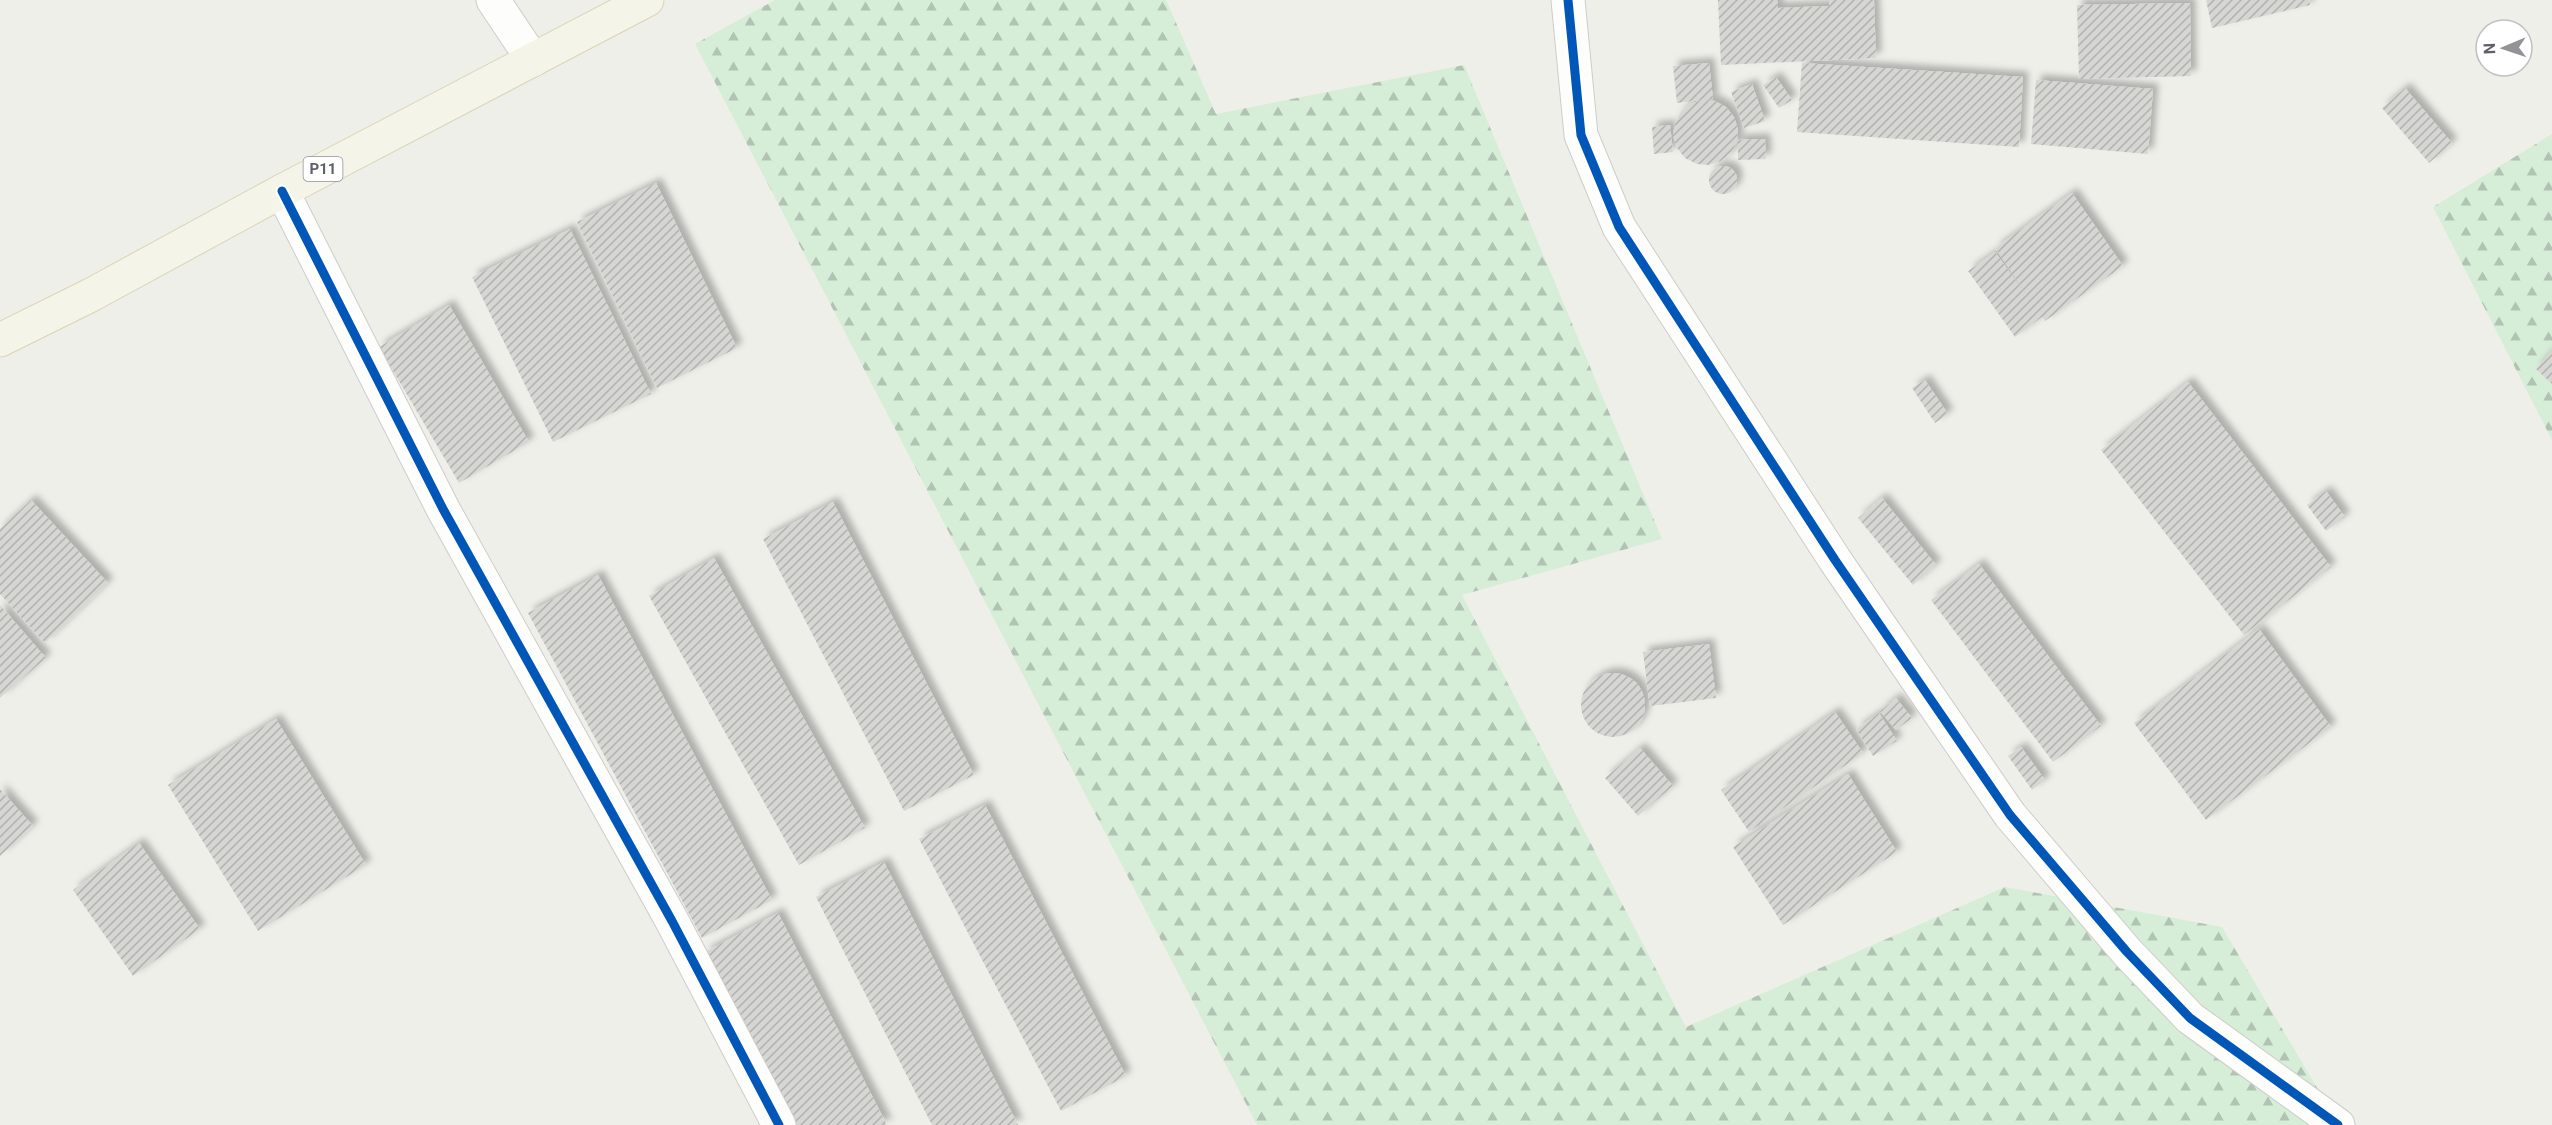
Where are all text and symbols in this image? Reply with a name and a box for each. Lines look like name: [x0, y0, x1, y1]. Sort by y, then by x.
north arrow: [2474, 18, 2534, 78]
text: N: [2480, 43, 2499, 54]
road number: P11: [304, 157, 342, 181]

